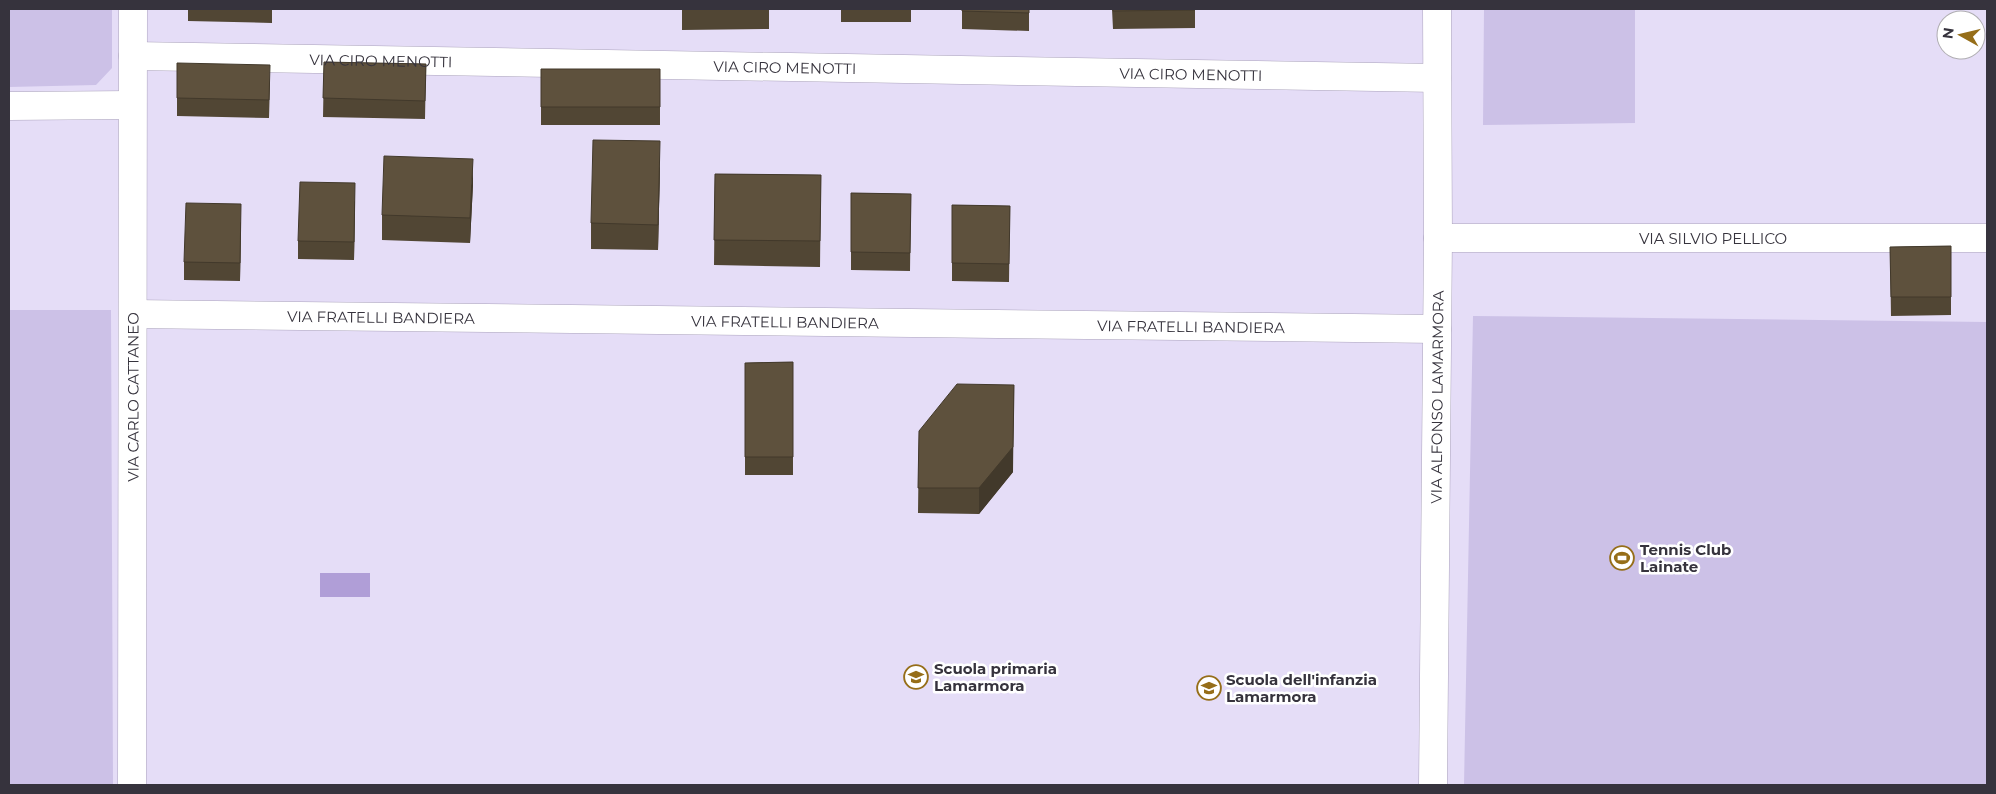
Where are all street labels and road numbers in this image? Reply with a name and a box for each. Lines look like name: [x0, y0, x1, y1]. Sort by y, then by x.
street label: VIA CIRO MENOTTI: [309, 49, 453, 71]
street label: VIA CIRO MENOTTI: [713, 56, 857, 78]
street label: VIA CIRO MENOTTI: [1119, 63, 1262, 85]
street label: VIA SILVIO PELLICO: [1639, 229, 1787, 248]
street label: VIA ALFONSO LAMARMORA: [1426, 290, 1447, 504]
street label: VIA FRATELLI BANDIERA: [287, 306, 475, 327]
street label: VIA FRATELLI BANDIERA: [691, 311, 879, 332]
street label: VIA CARLO CATTANEO: [123, 312, 142, 482]
street label: VIA FRATELLI BANDIERA: [1097, 316, 1285, 337]

